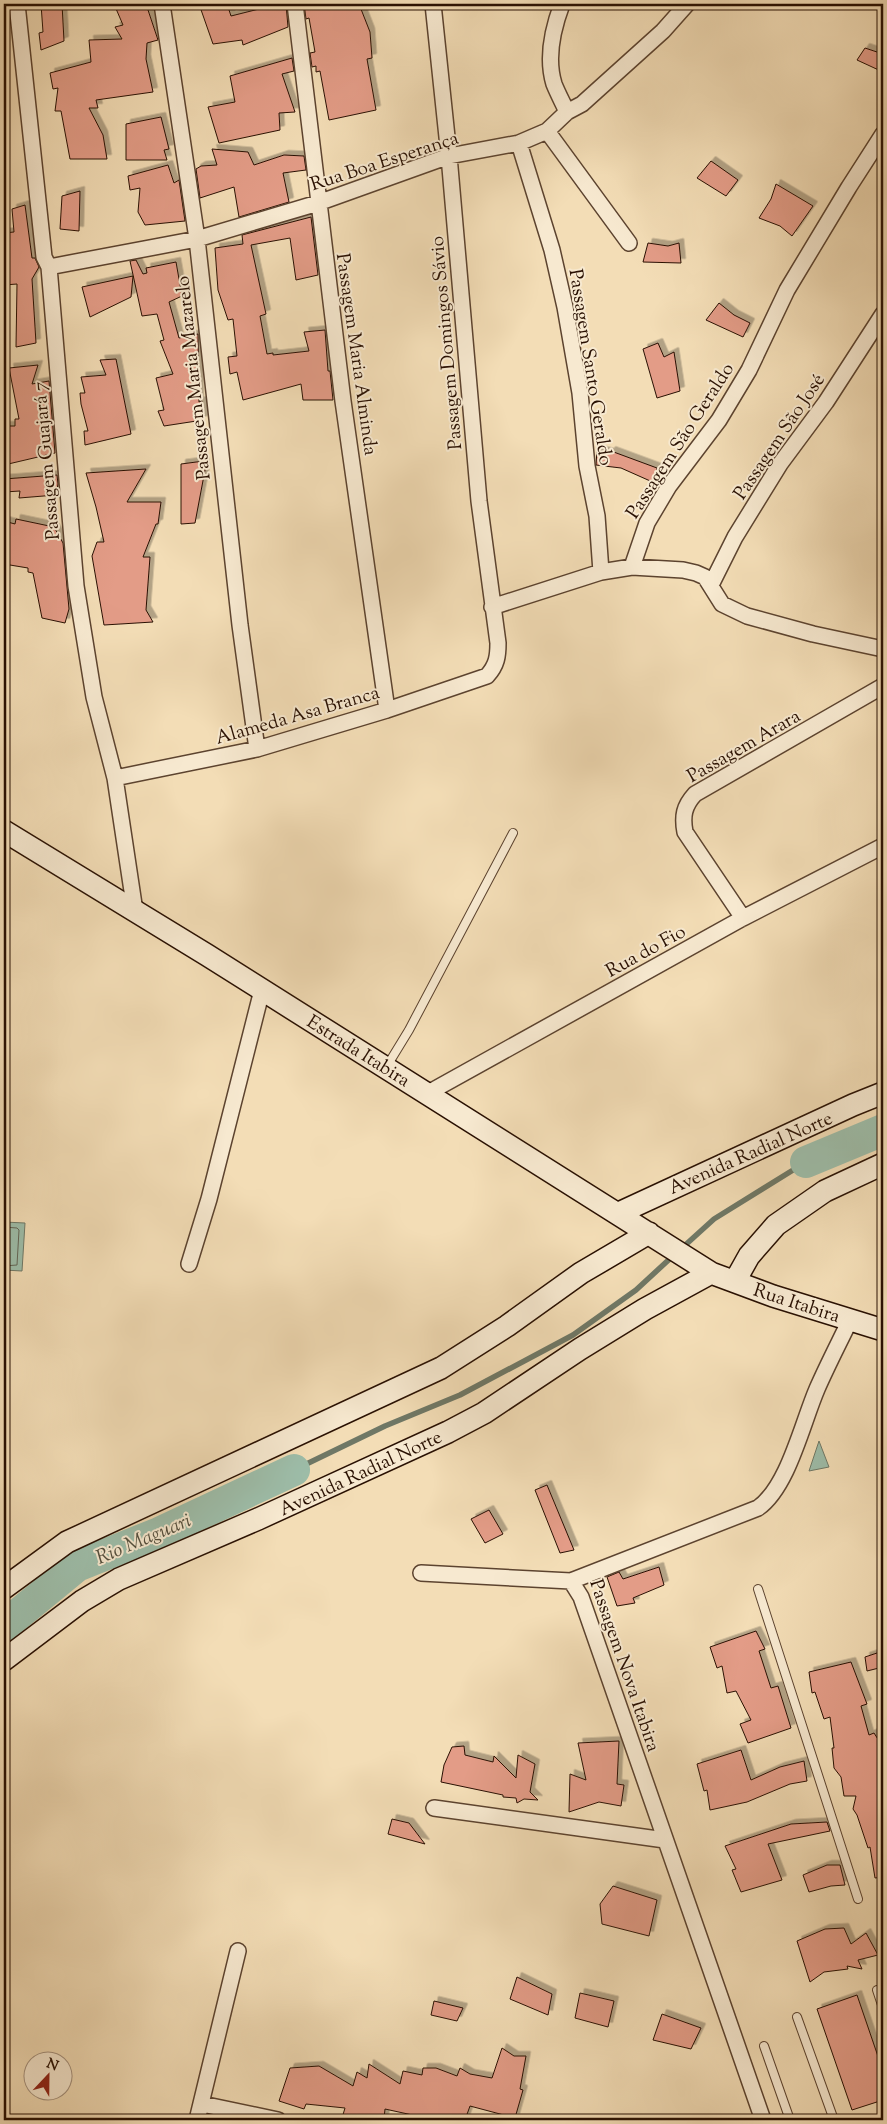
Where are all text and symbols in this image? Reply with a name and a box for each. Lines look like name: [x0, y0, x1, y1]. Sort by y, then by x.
street label: Rua Boa Esperança: [307, 126, 463, 199]
street label: Passagem Domingos Sávio: [425, 235, 470, 451]
street label: Passagem Maria Alminda: [328, 251, 383, 458]
street label: Passagem Santo Geraldo: [561, 267, 618, 468]
street label: Passagem Maria Mazarelo: [170, 274, 219, 481]
street label: Passagem São Geraldo: [620, 358, 742, 525]
street label: Passagem São José: [728, 369, 832, 506]
street label: Passagem Guajará 7: [27, 380, 68, 541]
street label: Alameda Asa Branca: [213, 680, 383, 753]
street label: Passagem Arara: [683, 704, 806, 791]
street label: Rua do Fio: [601, 919, 691, 985]
street label: Estrada Itabira: [301, 1010, 415, 1095]
street label: Avenida Radial Norte: [665, 1106, 837, 1203]
street label: Rua Itabira: [749, 1278, 843, 1331]
street label: Avenida Radial Norte: [275, 1425, 447, 1524]
water label: Rio Maguari: [92, 1507, 196, 1573]
street label: Passagem Nova Itabira: [581, 1576, 666, 1756]
north arrow: [22, 2052, 72, 2102]
text: N: [43, 2054, 61, 2077]

